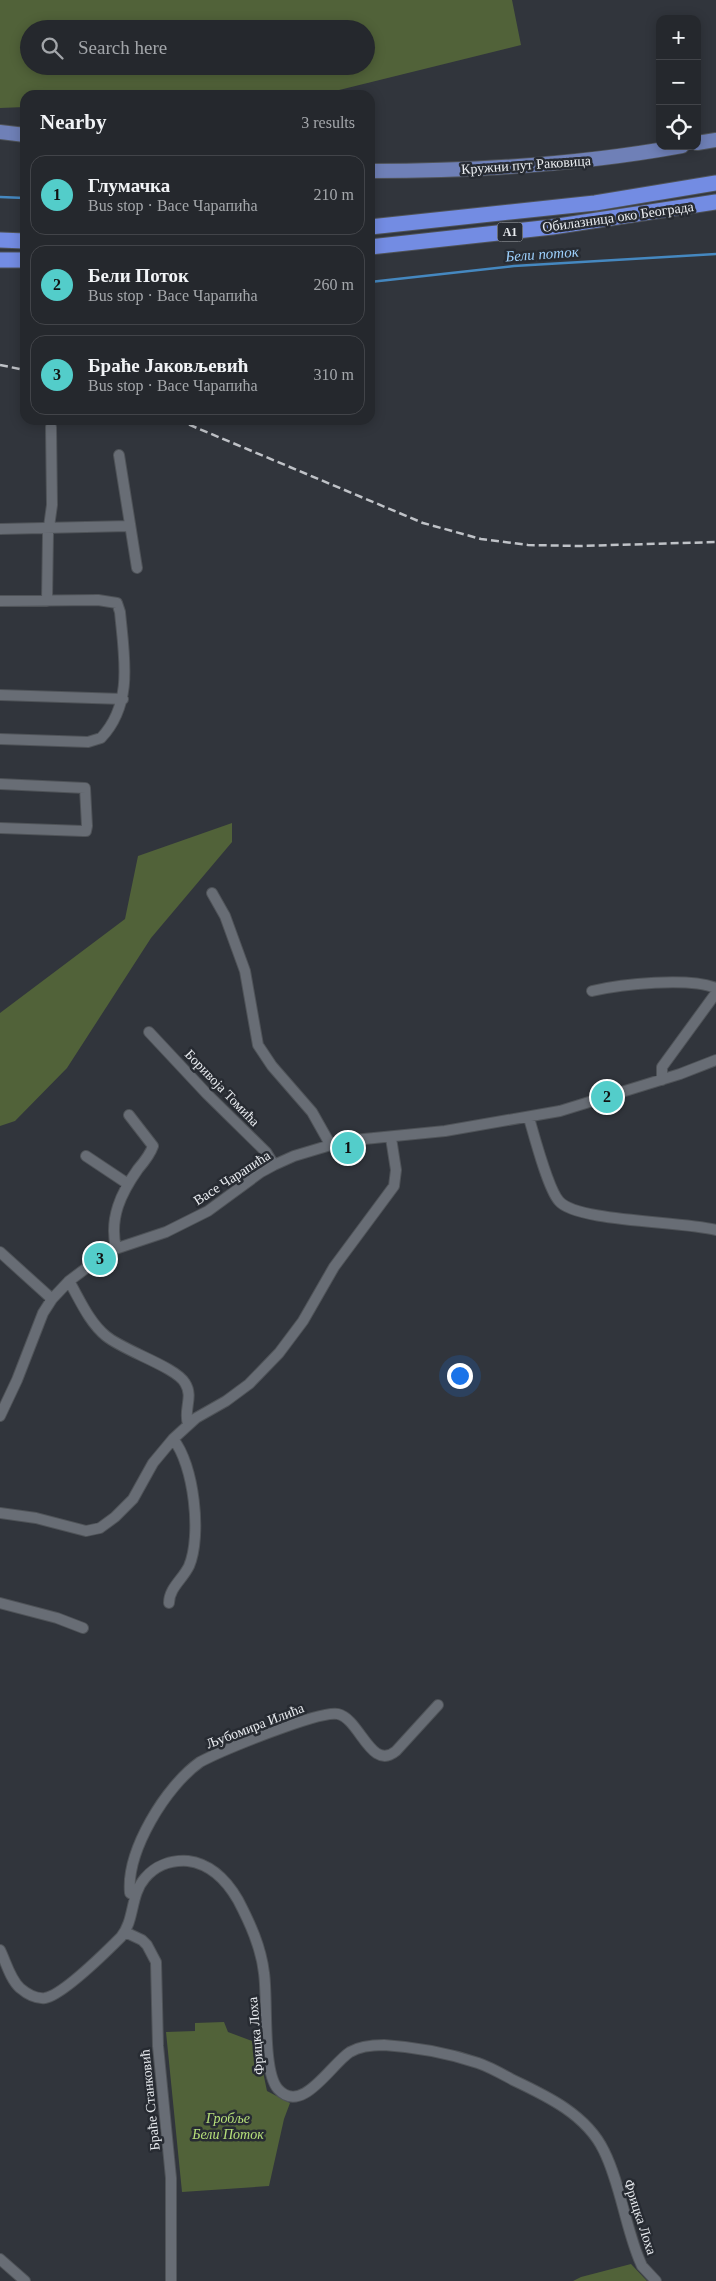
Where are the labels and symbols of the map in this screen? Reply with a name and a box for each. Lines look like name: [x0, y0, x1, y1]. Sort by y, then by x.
street label: Кружни пут Раковица: [461, 153, 592, 177]
street label: Обилазница око Београда: [541, 199, 695, 235]
road number: A1: [498, 222, 522, 242]
water label: Бели поток: [504, 243, 580, 265]
street label: Боривоја Томића: [182, 1047, 263, 1130]
pin: 2: [591, 1078, 623, 1116]
pin: 1: [332, 1129, 364, 1167]
street label: Васе Чарапића: [191, 1147, 274, 1208]
pin: 3: [84, 1240, 116, 1278]
your location: [447, 1363, 473, 1389]
street label: Љубомира Илића: [204, 1700, 307, 1752]
street label: Фрицка Лоха: [245, 1996, 267, 2076]
street label: Браће Станковић: [137, 2049, 163, 2151]
park label: Гробље Бели Поток: [191, 2111, 264, 2142]
street label: Фрицка Лоха: [621, 2178, 659, 2257]

